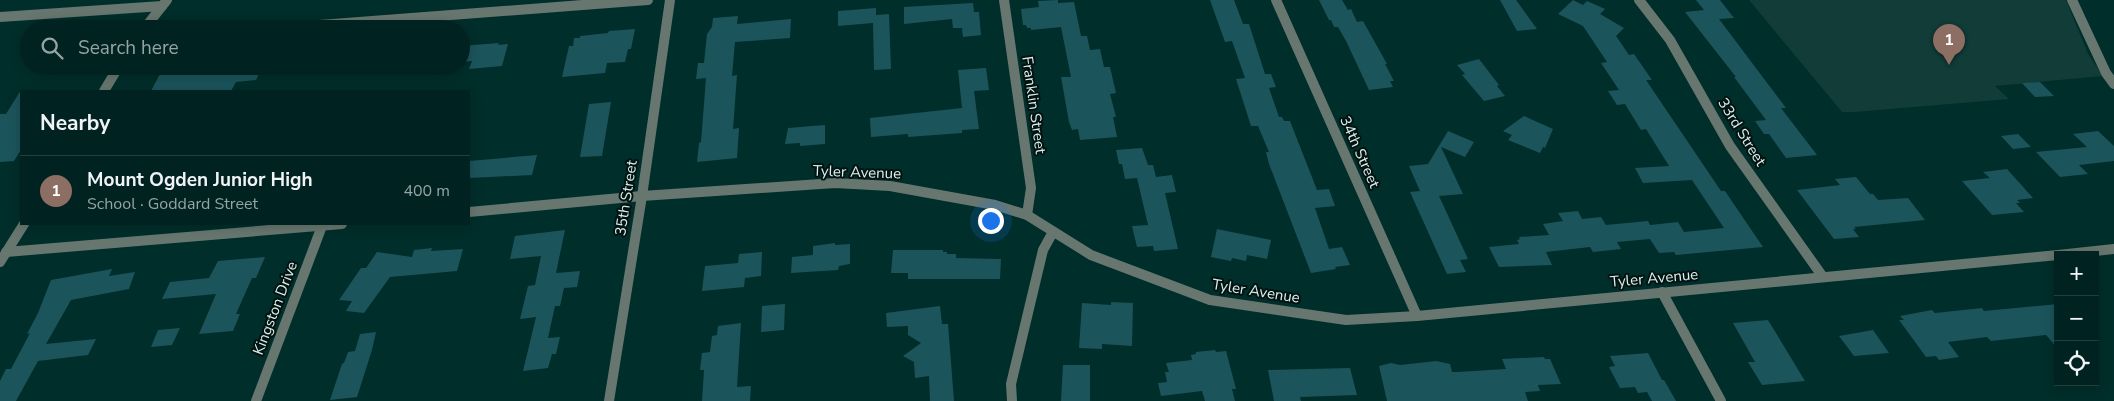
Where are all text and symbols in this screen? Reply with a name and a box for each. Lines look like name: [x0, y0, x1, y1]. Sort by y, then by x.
search box: [20, 20, 470, 75]
pin: 1: [1933, 24, 1965, 65]
icon: search: [38, 34, 66, 62]
text: Search here: [78, 35, 179, 61]
street label: Franklin Street: [1017, 55, 1051, 156]
street label: 33rd Street: [1713, 94, 1771, 170]
text: Nearby: [40, 109, 110, 137]
street label: 34th Street: [1335, 113, 1385, 192]
street label: 35th Street: [610, 158, 642, 237]
street label: Tyler Avenue: [812, 160, 902, 184]
text: Mount Ogden Junior High: [87, 167, 313, 193]
text: 1: [51, 180, 61, 202]
text: 400 m: [403, 180, 450, 202]
text: School · Goddard Street: [87, 193, 258, 215]
your location: [978, 208, 1004, 234]
map controls: [2054, 251, 2099, 386]
button: +: [2054, 251, 2099, 296]
street label: Kingston Drive: [248, 258, 302, 358]
street label: Tyler Avenue: [1609, 264, 1699, 292]
street label: Tyler Avenue: [1211, 274, 1301, 308]
button: −: [2054, 296, 2099, 341]
button: locate: [2054, 341, 2099, 386]

